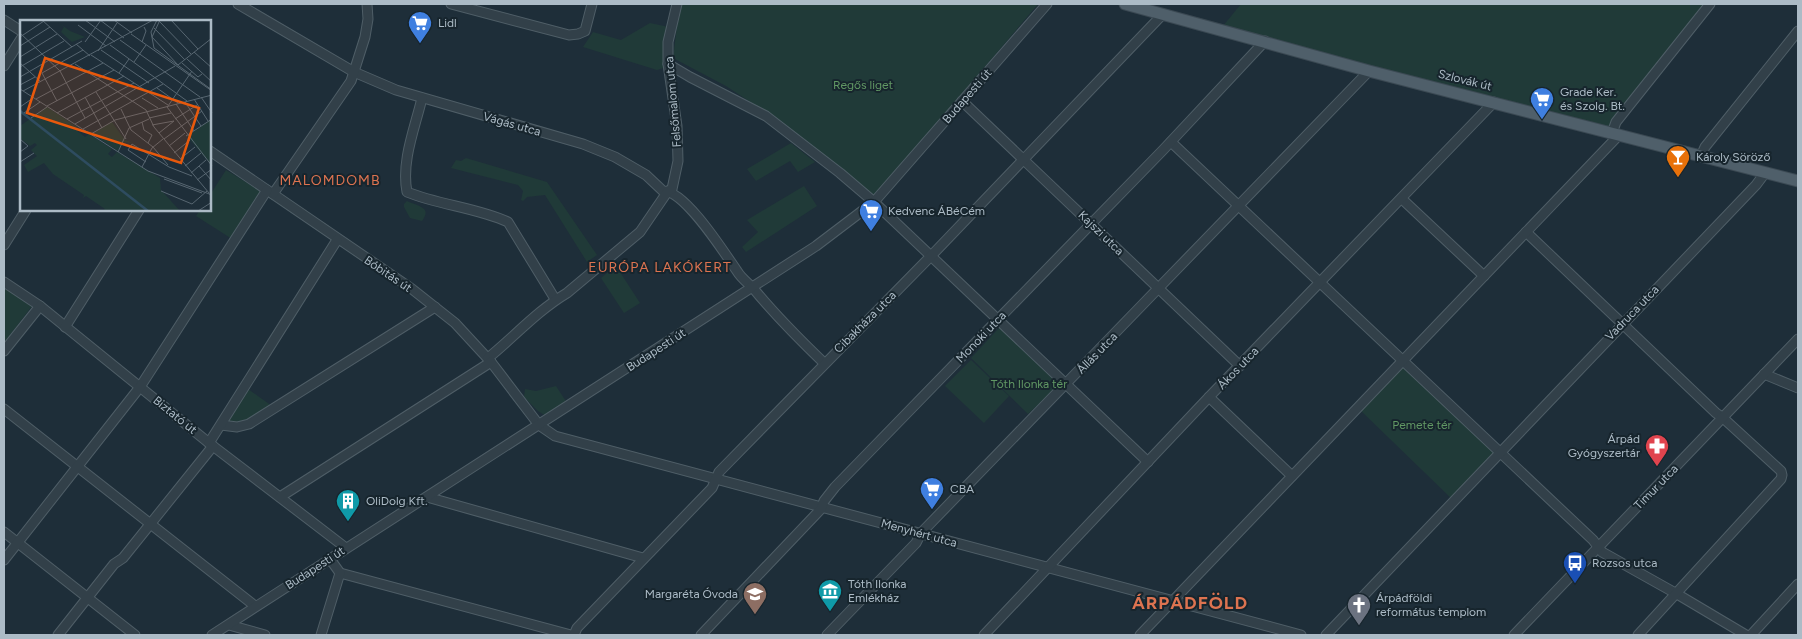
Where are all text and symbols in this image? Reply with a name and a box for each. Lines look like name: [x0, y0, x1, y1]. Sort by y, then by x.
supermarket icon: Lidl: [407, 10, 433, 44]
place label: Lidl: [438, 16, 457, 30]
inset map: [20, 20, 211, 211]
street label: Felsőmalom utca: [662, 56, 684, 148]
street label: Budapesti út: [939, 65, 995, 126]
street label: Szlovák út: [1437, 67, 1494, 94]
park label: Regős liget: [833, 78, 894, 92]
place label: Grade Ker. és Szolg. Bt.: [1560, 85, 1625, 113]
supermarket icon: Grade Ker. és Szolg. Bt.: [1529, 86, 1555, 120]
street label: Vágás utca: [481, 109, 543, 139]
bar icon: Károly Söröző: [1665, 144, 1691, 178]
place label: Károly Söröző: [1696, 150, 1770, 164]
district label: MALOMDOMB: [280, 172, 380, 189]
supermarket icon: Kedvenc ÁBéCém: [858, 198, 884, 232]
place label: Kedvenc ÁBéCém: [888, 204, 985, 218]
street label: Kajszi utca: [1075, 208, 1127, 258]
street label: Bóbitás út: [361, 253, 415, 295]
district label: EURÓPA LAKÓKERT: [588, 259, 732, 276]
street label: Vadruca utca: [1602, 283, 1662, 343]
street label: Cibakháza utca: [831, 288, 899, 356]
street label: Monoki utca: [953, 308, 1009, 366]
street label: Budapesti út: [624, 325, 689, 374]
street label: Állás utca: [1074, 329, 1120, 377]
street label: Ákos utca: [1215, 344, 1261, 392]
park label: Tóth Ilonka tér: [991, 377, 1067, 391]
street label: Biztató út: [150, 393, 200, 437]
park label: Pemete tér: [1392, 418, 1452, 432]
place label: Árpád Gyógyszertár: [1568, 432, 1640, 460]
pharmacy icon: Árpád Gyógyszertár: [1644, 433, 1670, 467]
street label: Timur utca: [1631, 462, 1681, 512]
supermarket icon: CBA: [919, 476, 945, 510]
place label: CBA: [950, 482, 974, 496]
building icon: OliDolg Kft.: [335, 488, 361, 522]
place label: OliDolg Kft.: [366, 494, 427, 508]
street label: Menyhért utca: [879, 516, 959, 550]
street label: Budapesti út: [283, 543, 348, 592]
bus stop icon: Rozsos utca: [1562, 550, 1588, 584]
place label: Rozsos utca: [1592, 556, 1657, 570]
place label: Tóth Ilonka Emlékház: [848, 577, 906, 605]
museum icon: Tóth Ilonka Emlékház: [817, 578, 843, 612]
school or university icon: Margaréta Óvoda: [742, 581, 768, 615]
place label: Margaréta Óvoda: [645, 587, 738, 601]
place label: Árpádföldi református templom: [1376, 591, 1486, 619]
district label: ÁRPÁDFÖLD: [1132, 592, 1248, 614]
church icon: Árpádföldi református templom: [1346, 592, 1372, 626]

